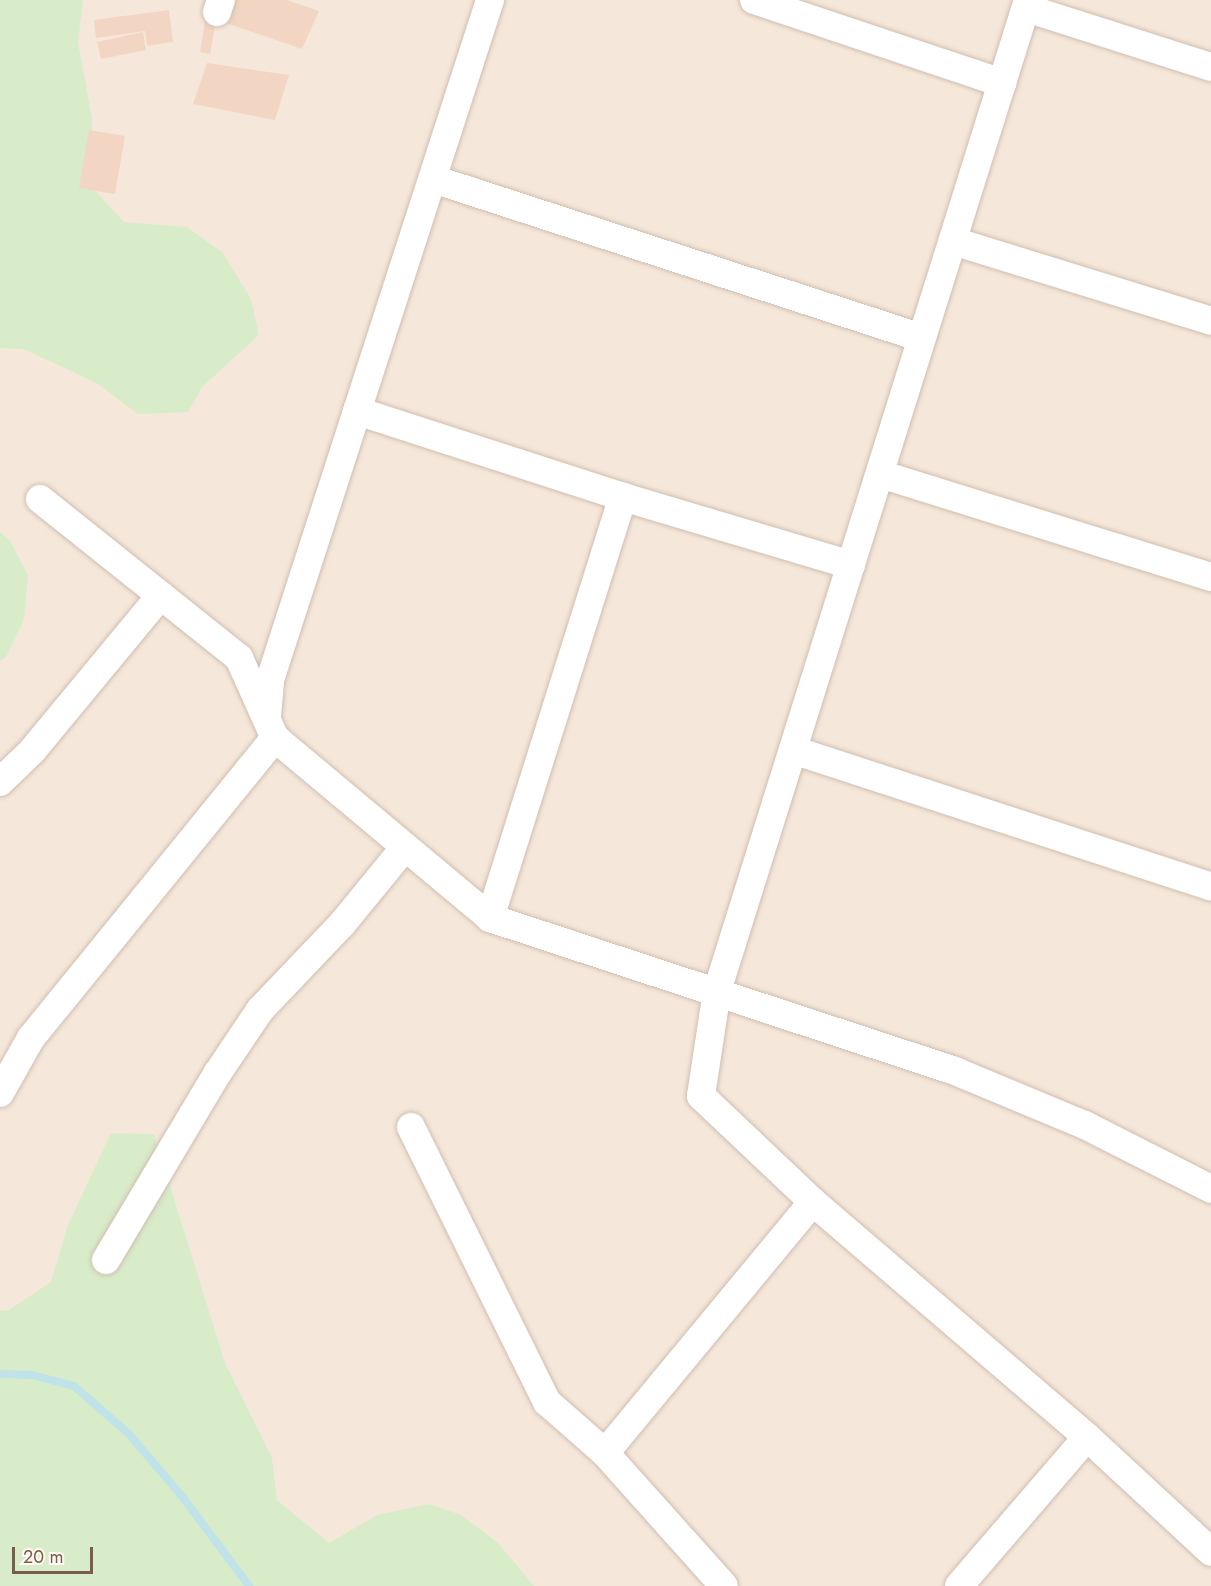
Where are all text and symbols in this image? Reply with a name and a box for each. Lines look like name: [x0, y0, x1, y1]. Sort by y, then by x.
scale bar: [15, 1535, 96, 1573]
text: 20 m: [23, 1544, 63, 1570]

